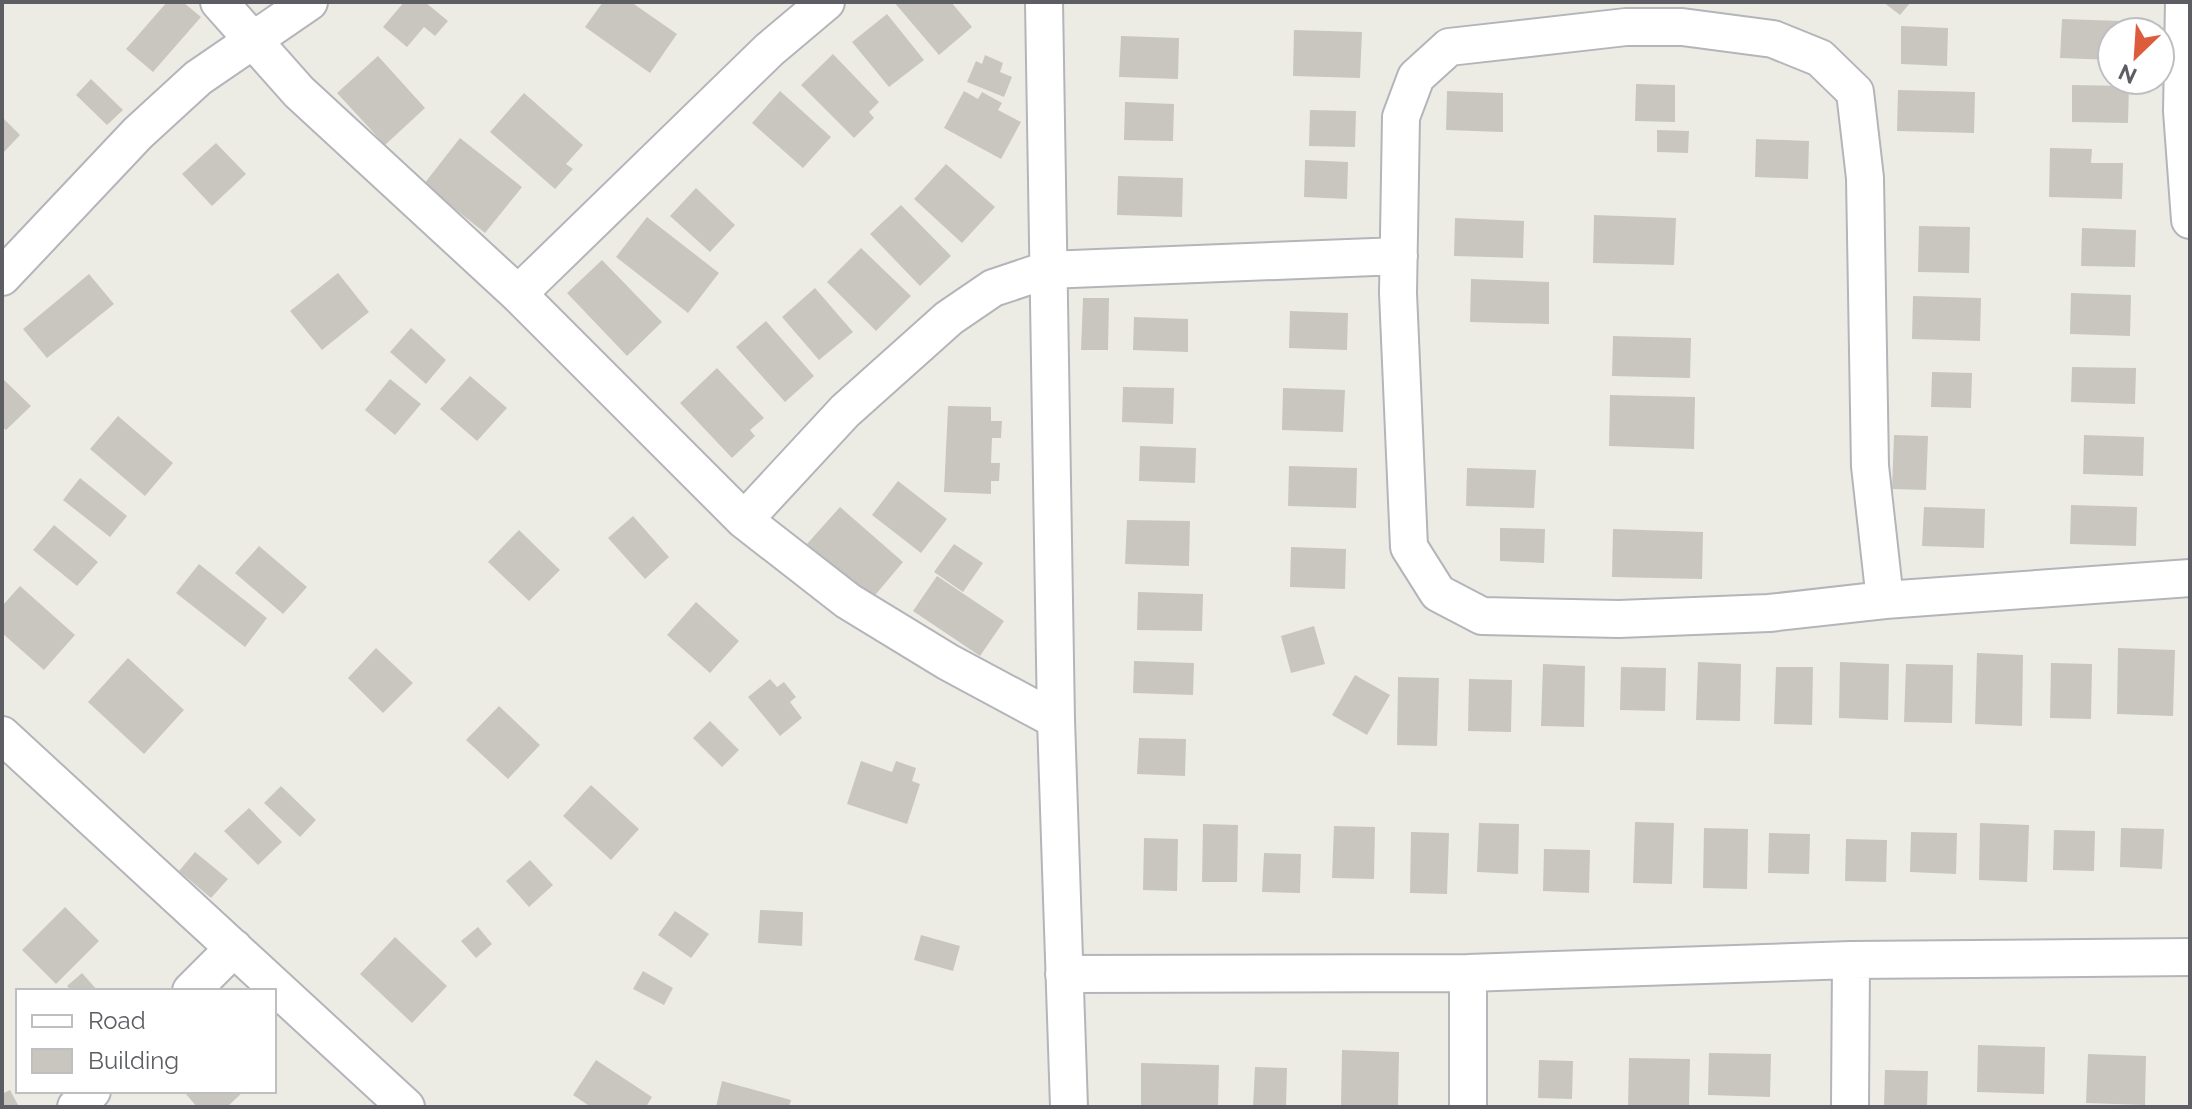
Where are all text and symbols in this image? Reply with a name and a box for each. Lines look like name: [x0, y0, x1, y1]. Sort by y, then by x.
north arrow: [2096, 16, 2176, 96]
text: N: [2114, 59, 2141, 89]
legend: [16, 989, 276, 1093]
text: Road: [88, 1006, 146, 1035]
text: Building: [88, 1046, 179, 1075]

